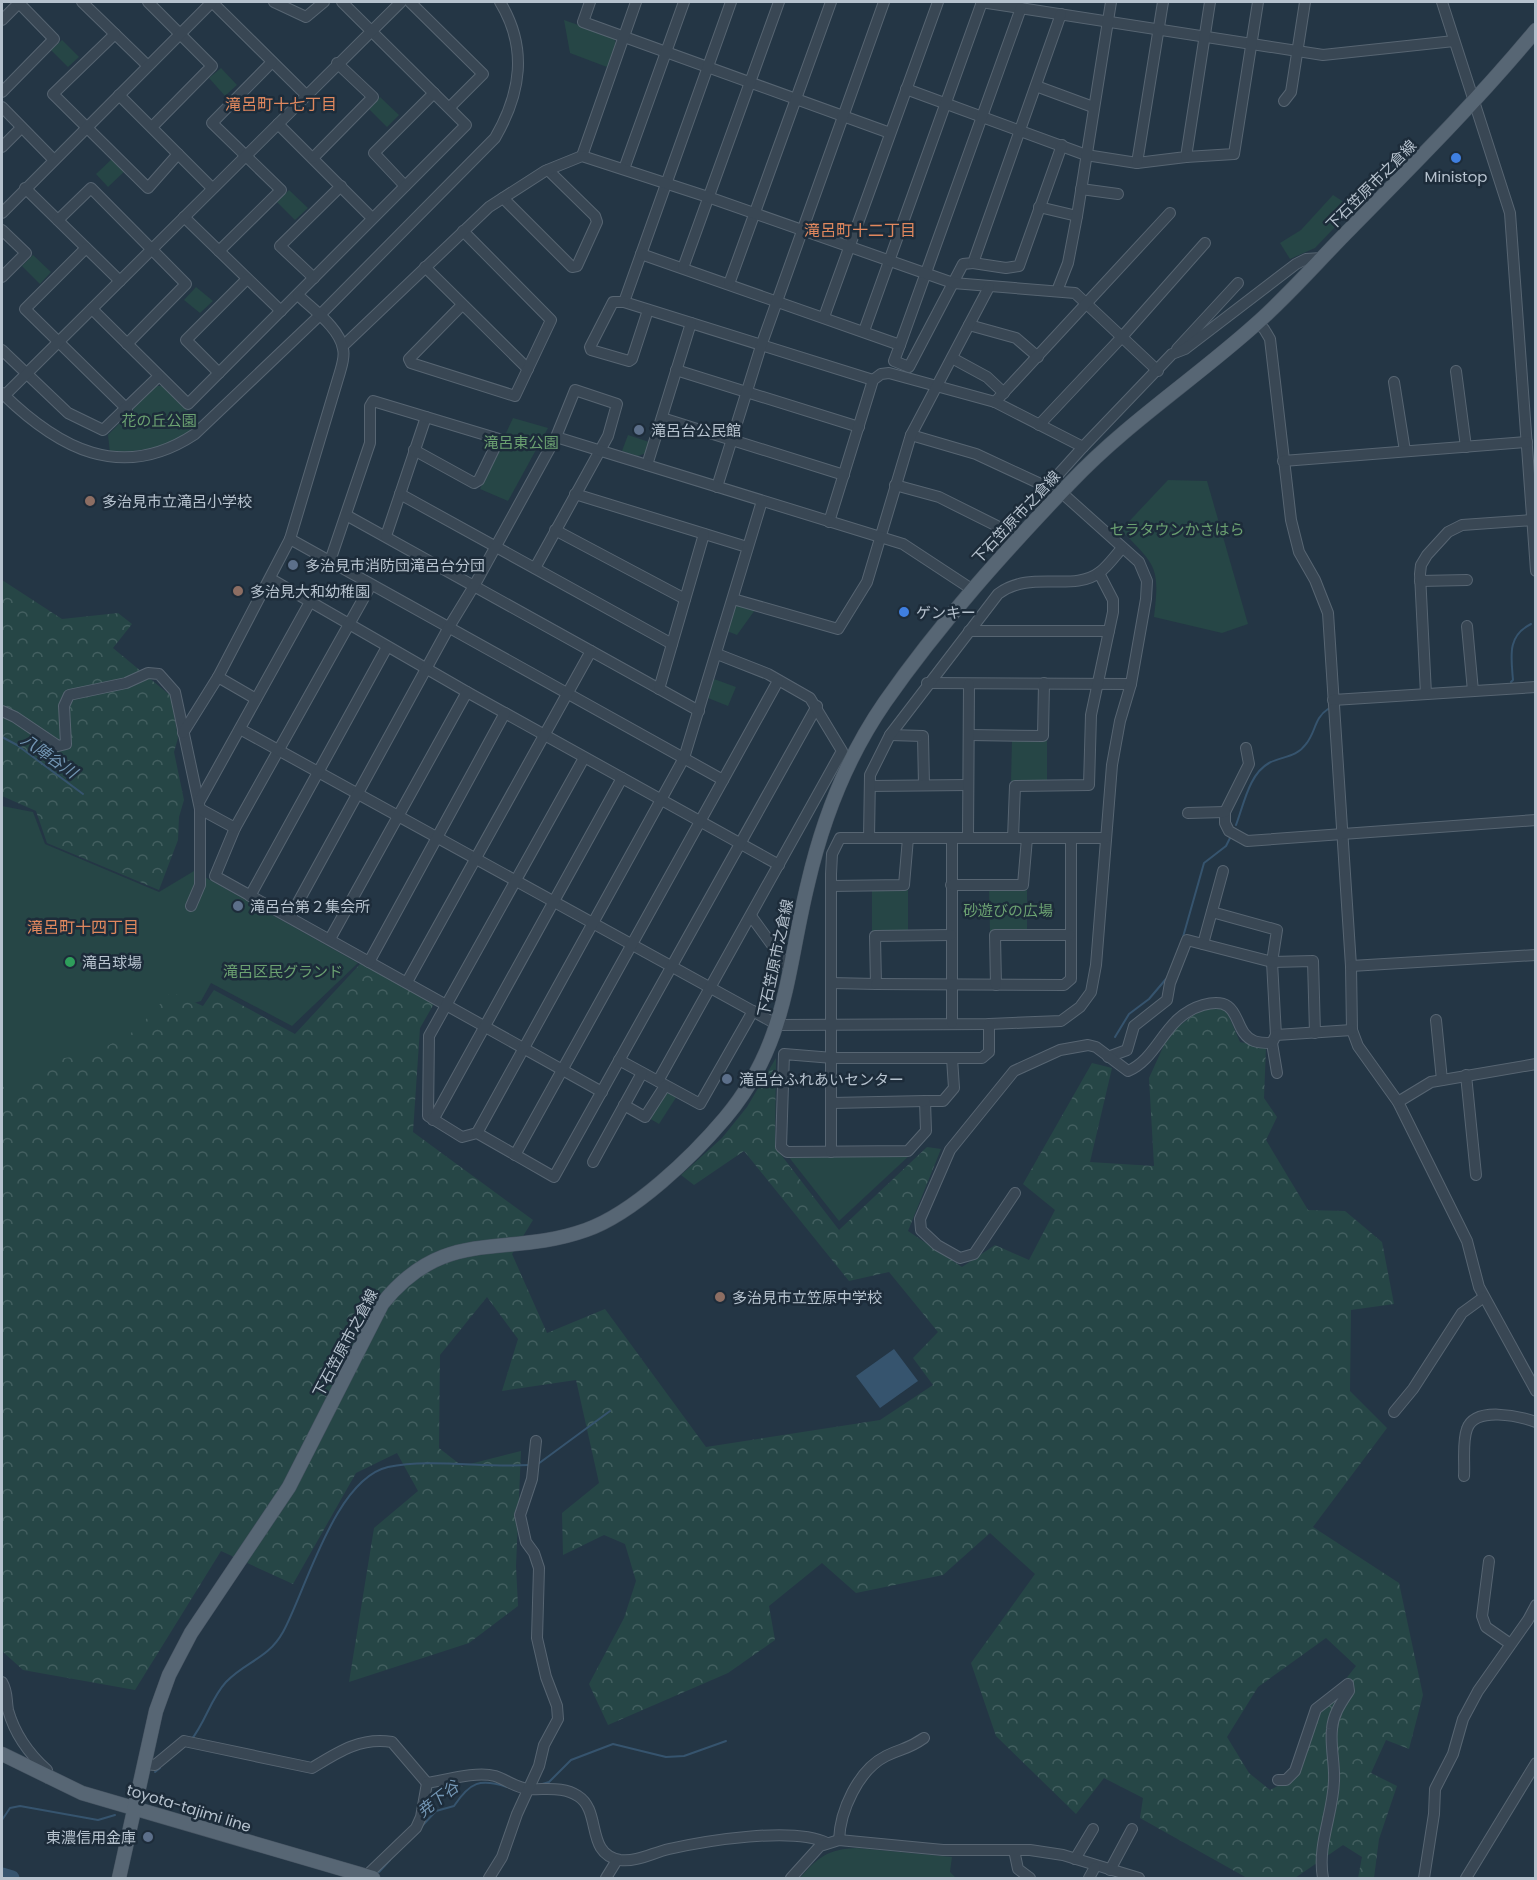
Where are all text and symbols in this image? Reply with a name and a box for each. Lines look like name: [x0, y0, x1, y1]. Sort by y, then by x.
district label: 滝呂町十七丁目: [225, 93, 337, 116]
street label: 下石笠原市之倉線: [1321, 135, 1421, 235]
marker: Ministop: [1449, 151, 1463, 165]
place label: Ministop: [1425, 166, 1487, 187]
district label: 滝呂町十二丁目: [804, 219, 916, 242]
park label: 花の丘公園: [121, 410, 197, 431]
place label: 滝呂台公民館: [651, 420, 741, 441]
marker: 滝呂台公民館: [632, 423, 646, 437]
park label: 滝呂東公園: [483, 432, 559, 453]
street label: 下石笠原市之倉線: [967, 466, 1065, 568]
place label: 多治見市立滝呂小学校: [102, 491, 252, 512]
marker: 多治見市立滝呂小学校: [83, 494, 97, 508]
park label: セラタウンかさはら: [1109, 519, 1245, 540]
place label: 多治見市消防団滝呂台分団: [305, 555, 485, 576]
marker: 多治見市消防団滝呂台分団: [286, 558, 300, 572]
place label: 多治見大和幼稚園: [250, 581, 370, 602]
marker: 多治見大和幼稚園: [231, 584, 245, 598]
place label: ゲンキー: [916, 602, 976, 623]
marker: ゲンキー: [897, 605, 911, 619]
water label: 八陣谷川: [16, 728, 83, 785]
place label: 滝呂台第２集会所: [250, 896, 370, 917]
street label: 下石笠原市之倉線: [752, 897, 798, 1019]
marker: 滝呂台第２集会所: [231, 899, 245, 913]
park label: 砂遊びの広場: [963, 900, 1053, 921]
district label: 滝呂町十四丁目: [27, 916, 139, 939]
place label: 滝呂球場: [82, 952, 142, 973]
marker: 滝呂球場: [63, 955, 77, 969]
park label: 滝呂区民グランド: [223, 961, 343, 982]
place label: 滝呂台ふれあいセンター: [739, 1069, 904, 1090]
marker: 滝呂台ふれあいセンター: [720, 1072, 734, 1086]
street label: 下石笠原市之倉線: [308, 1285, 382, 1401]
place label: 多治見市立笠原中学校: [732, 1287, 882, 1308]
marker: 多治見市立笠原中学校: [713, 1290, 727, 1304]
water label: 尭下谷: [412, 1774, 466, 1823]
street label: toyota-tajimi line: [124, 1779, 254, 1837]
place label: 東濃信用金庫: [46, 1827, 136, 1848]
marker: 東濃信用金庫: [141, 1830, 155, 1844]

